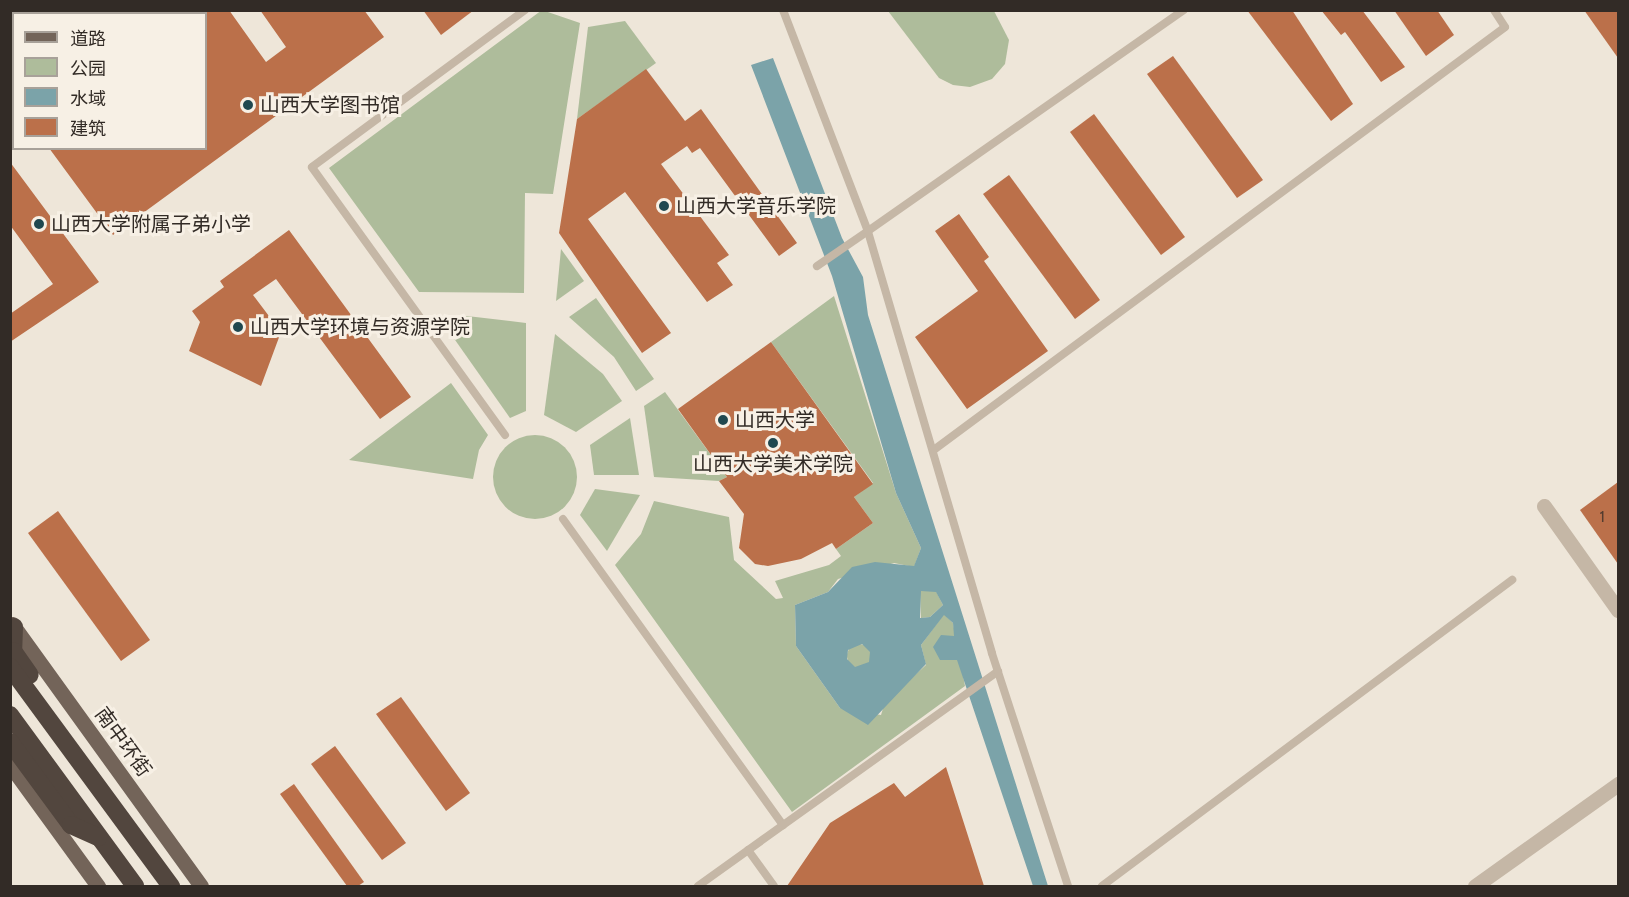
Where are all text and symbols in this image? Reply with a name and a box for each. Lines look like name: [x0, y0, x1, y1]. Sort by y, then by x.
legend: [12, 12, 207, 150]
text: 道路: [70, 28, 106, 50]
text: 公园: [70, 58, 106, 80]
text: 水域: [70, 88, 106, 110]
place label: 山西大学图书馆: [260, 93, 400, 117]
marker: 山西大学图书馆: [241, 98, 255, 112]
text: 建筑: [70, 118, 106, 140]
place label: 山西大学音乐学院: [676, 194, 836, 218]
marker: 山西大学音乐学院: [657, 199, 671, 213]
place label: 山西大学附属子弟小学: [51, 212, 251, 236]
marker: 山西大学附属子弟小学: [32, 217, 46, 231]
place label: 山西大学环境与资源学院: [250, 315, 470, 339]
marker: 山西大学环境与资源学院: [231, 320, 245, 334]
place label: 山西大学: [735, 408, 815, 432]
marker: 山西大学: [716, 413, 730, 427]
marker: 山西大学美术学院: [766, 436, 780, 450]
place label: 山西大学美术学院: [693, 452, 853, 476]
house number: 1: [1599, 507, 1605, 527]
street label: 南中环街: [90, 703, 156, 781]

